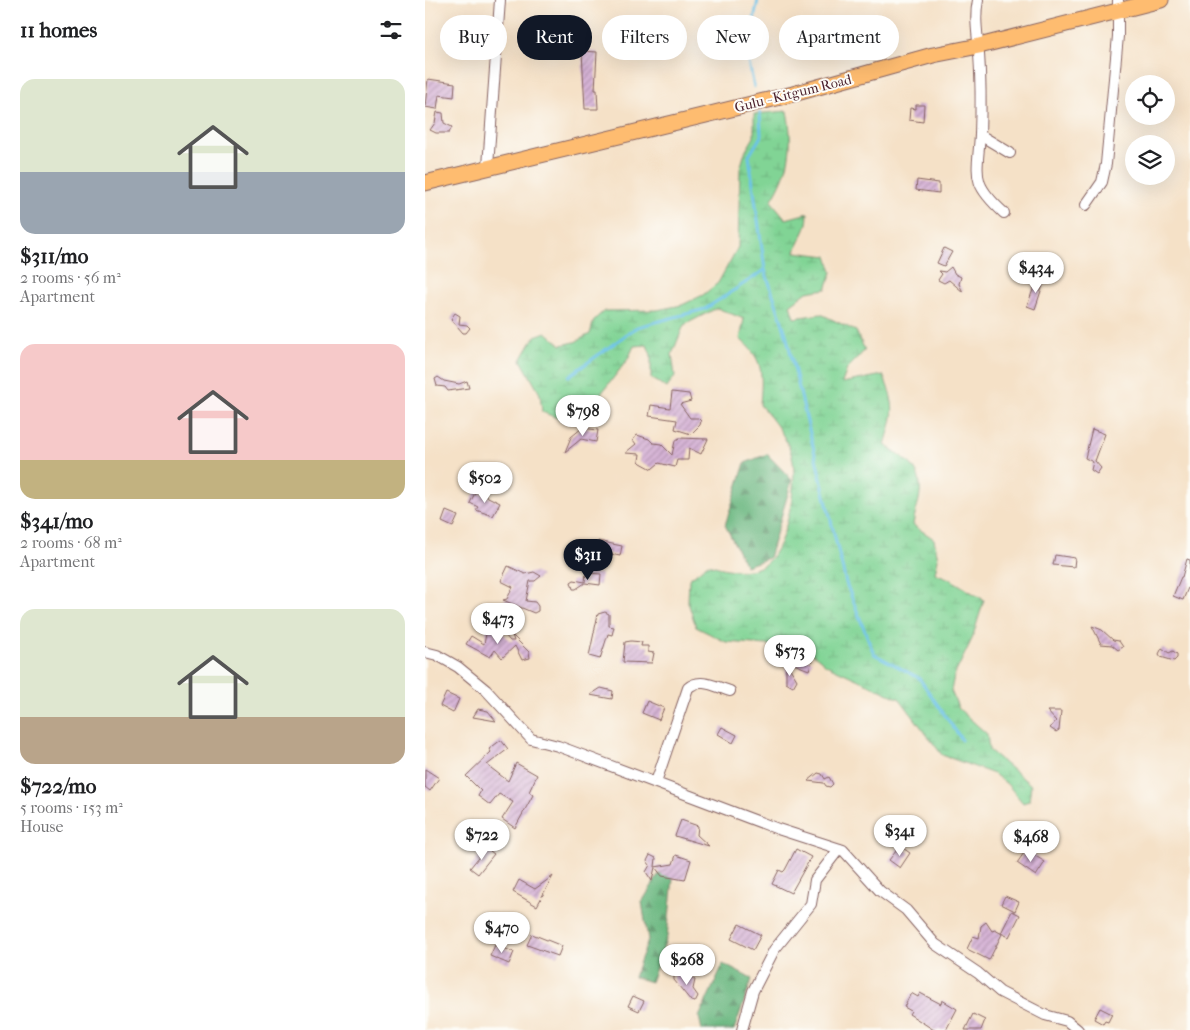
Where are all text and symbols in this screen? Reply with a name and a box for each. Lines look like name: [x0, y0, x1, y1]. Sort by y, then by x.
chip: Buy: [440, 15, 507, 60]
chip: Rent: [517, 15, 592, 60]
chip: Filters: [602, 15, 687, 60]
chip: New: [697, 15, 769, 60]
chip: Apartment: [779, 15, 899, 60]
icon: filters: [377, 16, 405, 44]
text: 11 homes: [20, 18, 97, 42]
street label: Gulu - Kitgum Road: [733, 71, 854, 116]
map controls: [1125, 75, 1175, 185]
button: locate: [1125, 75, 1175, 125]
icon: home: [168, 112, 258, 202]
button: layers: [1125, 135, 1175, 185]
text: $311/mo: [20, 244, 88, 268]
pin: $434: [1006, 252, 1066, 294]
text: $434: [1019, 258, 1053, 277]
text: 2 rooms · 56 m²: [20, 268, 121, 287]
text: Apartment: [20, 287, 95, 306]
icon: home: [168, 377, 258, 467]
pin: $798: [553, 394, 613, 437]
text: $798: [567, 401, 599, 420]
pin: $502: [455, 462, 515, 504]
text: $502: [469, 468, 501, 487]
text: $341/mo: [20, 509, 93, 533]
text: 2 rooms · 68 m²: [20, 533, 122, 552]
pin: $311: [558, 538, 618, 581]
text: $311: [575, 545, 601, 564]
text: Apartment: [20, 552, 95, 571]
pin: $473: [468, 602, 528, 645]
text: $473: [482, 609, 514, 628]
pin: $573: [760, 634, 820, 677]
text: $573: [775, 641, 805, 660]
icon: home: [168, 642, 258, 732]
text: $722/mo: [20, 774, 96, 798]
text: 5 rooms · 153 m²: [20, 798, 123, 817]
pin: $341: [870, 814, 930, 857]
text: House: [20, 817, 63, 836]
pin: $722: [452, 818, 512, 861]
pin: $468: [1001, 820, 1061, 863]
text: $341: [885, 821, 915, 840]
text: $722: [466, 825, 498, 844]
text: $468: [1014, 827, 1048, 846]
pin: $470: [472, 912, 532, 954]
text: $470: [485, 918, 519, 937]
pin: $268: [657, 944, 717, 986]
text: $268: [670, 950, 704, 969]

